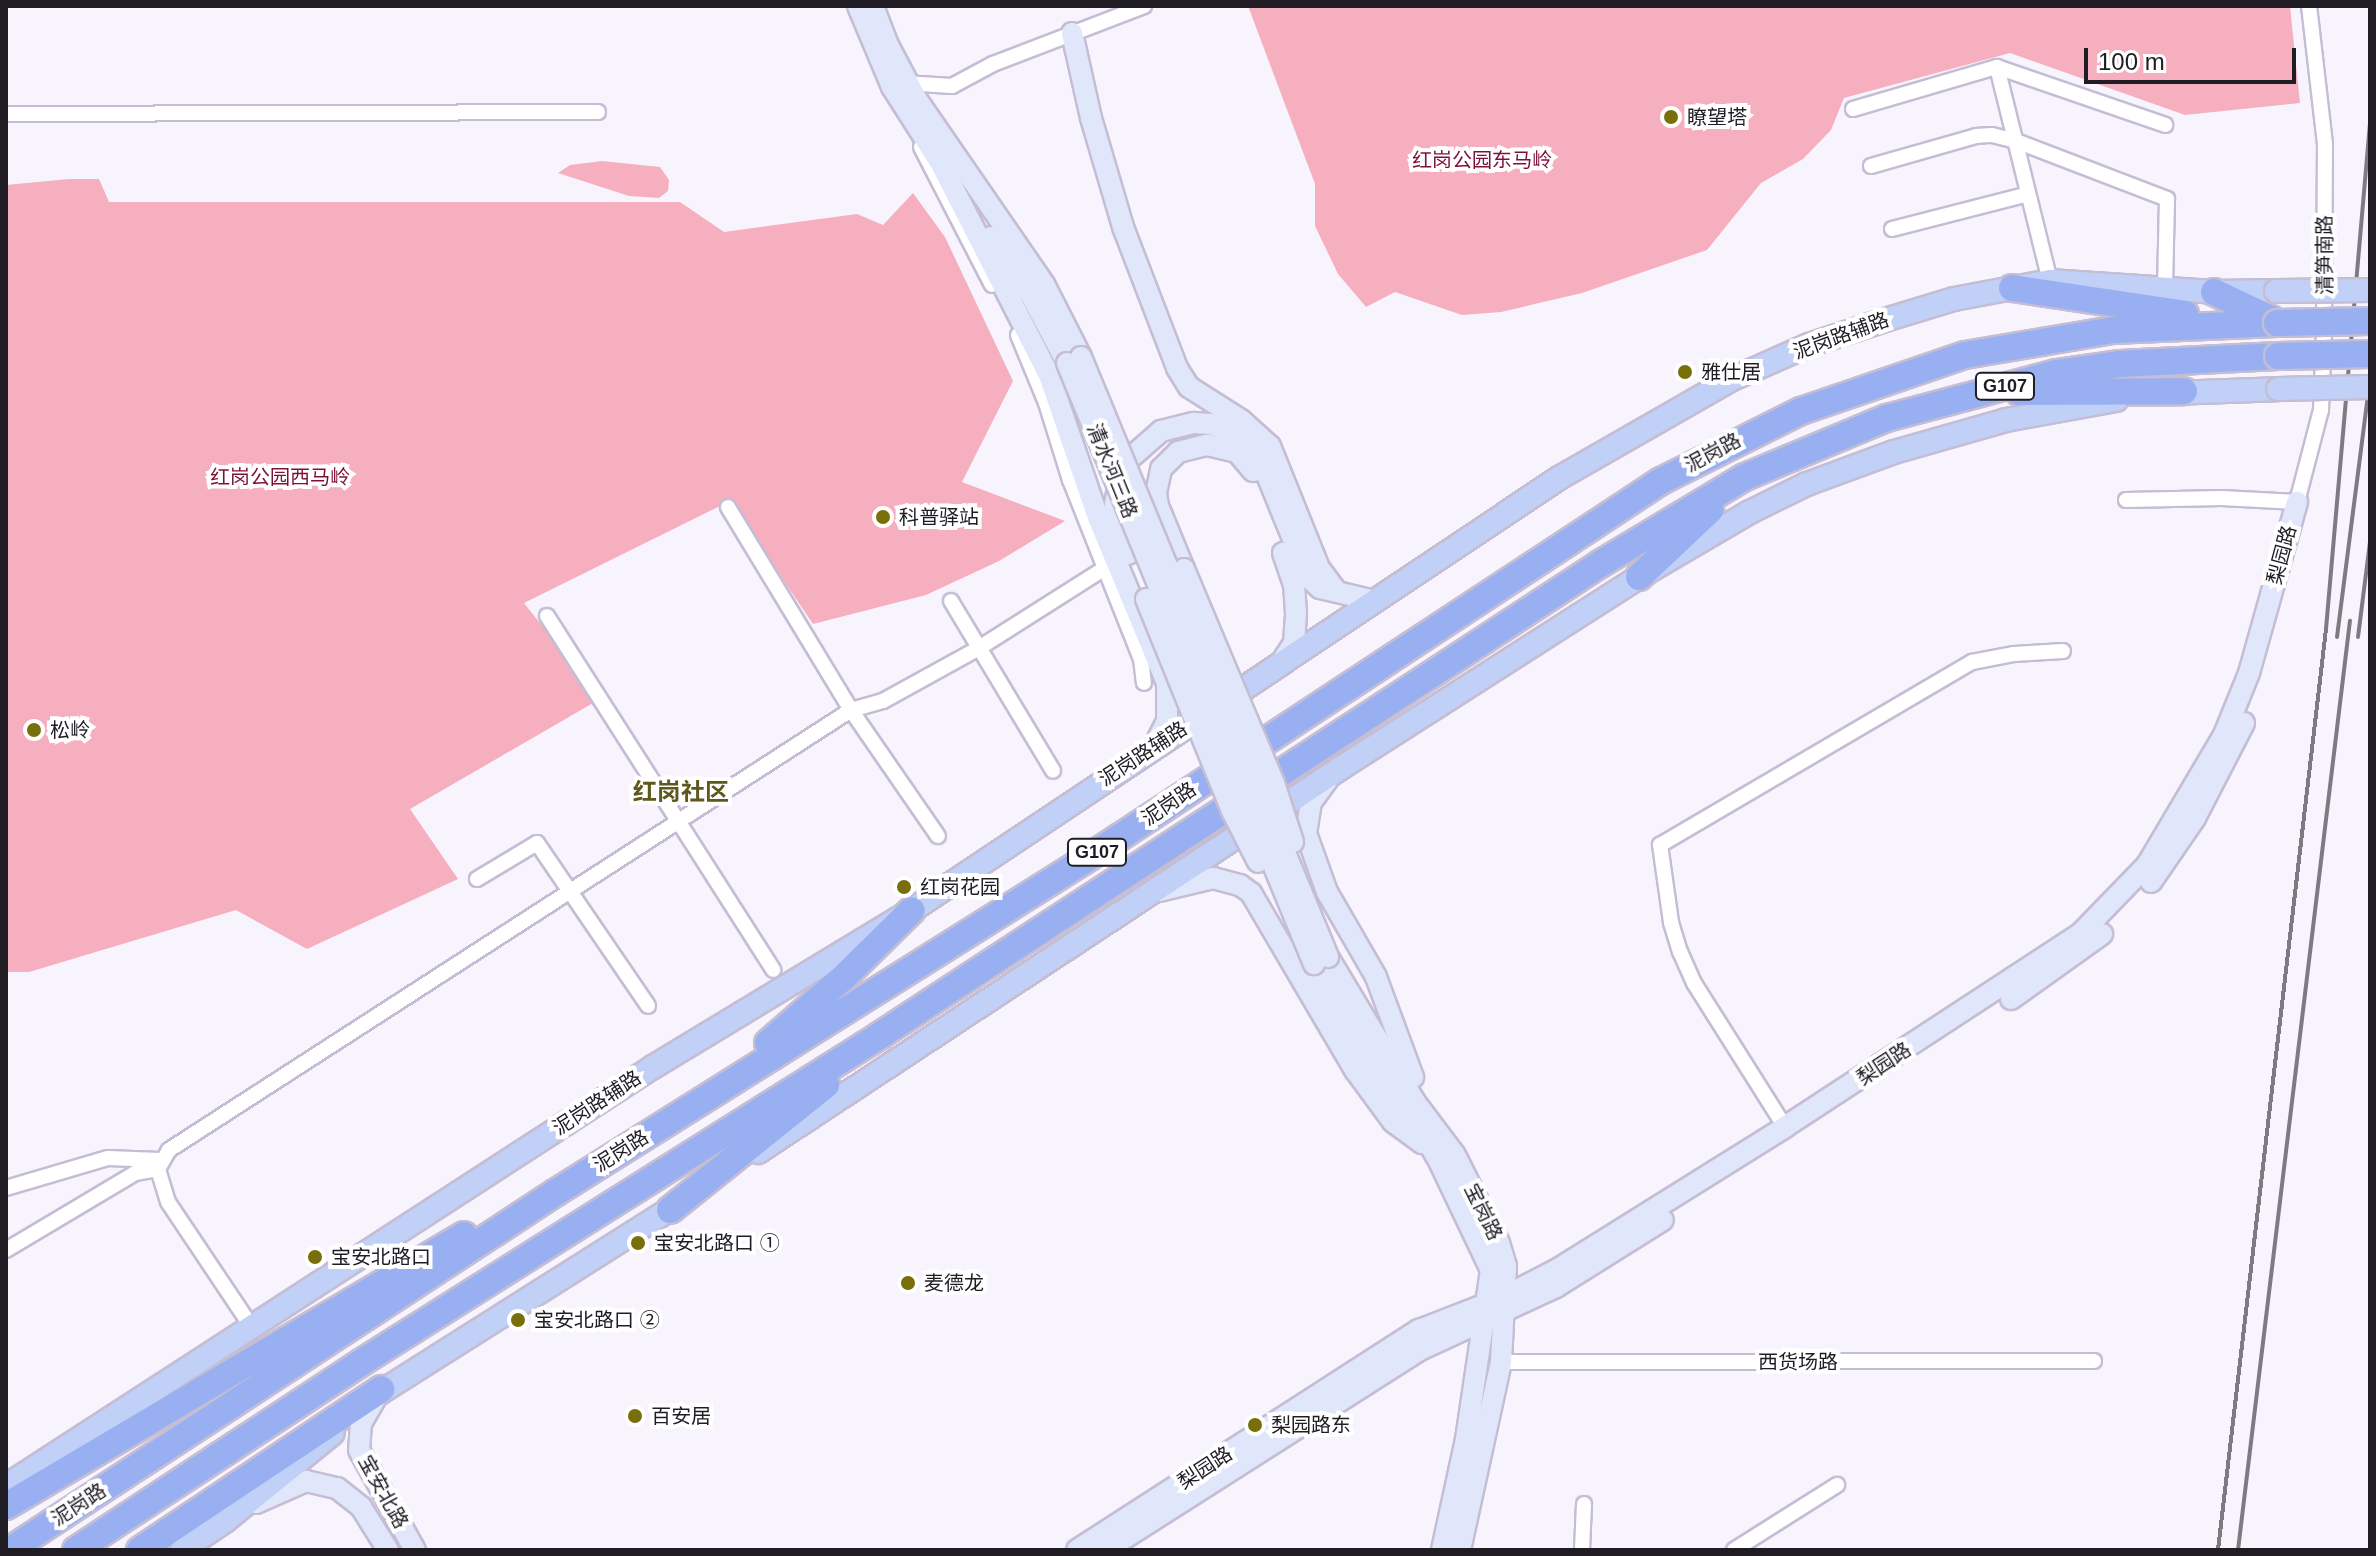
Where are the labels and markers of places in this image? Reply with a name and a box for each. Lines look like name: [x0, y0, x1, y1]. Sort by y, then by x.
place label: 瞭望塔: [1687, 105, 1747, 129]
marker: 瞭望塔: [1662, 108, 1680, 126]
place label: 雅仕居: [1701, 360, 1761, 384]
marker: 雅仕居: [1676, 363, 1694, 381]
place label: 科普驿站: [899, 505, 979, 529]
marker: 科普驿站: [874, 508, 892, 526]
place label: 松岭: [50, 718, 90, 742]
marker: 松岭: [25, 721, 43, 739]
place label: 红岗花园: [920, 875, 1000, 899]
marker: 红岗花园: [895, 878, 913, 896]
place label: 宝安北路口 ①: [654, 1231, 780, 1255]
marker: 宝安北路口 ①: [629, 1234, 647, 1252]
place label: 宝安北路口: [331, 1245, 431, 1269]
marker: 宝安北路口: [306, 1248, 324, 1266]
place label: 麦德龙: [924, 1271, 984, 1295]
marker: 麦德龙: [899, 1274, 917, 1292]
place label: 宝安北路口 ②: [534, 1308, 660, 1332]
marker: 宝安北路口 ②: [509, 1311, 527, 1329]
place label: 百安居: [651, 1404, 711, 1428]
marker: 百安居: [626, 1407, 644, 1425]
place label: 梨园路东: [1271, 1413, 1351, 1437]
marker: 梨园路东: [1246, 1416, 1264, 1434]

